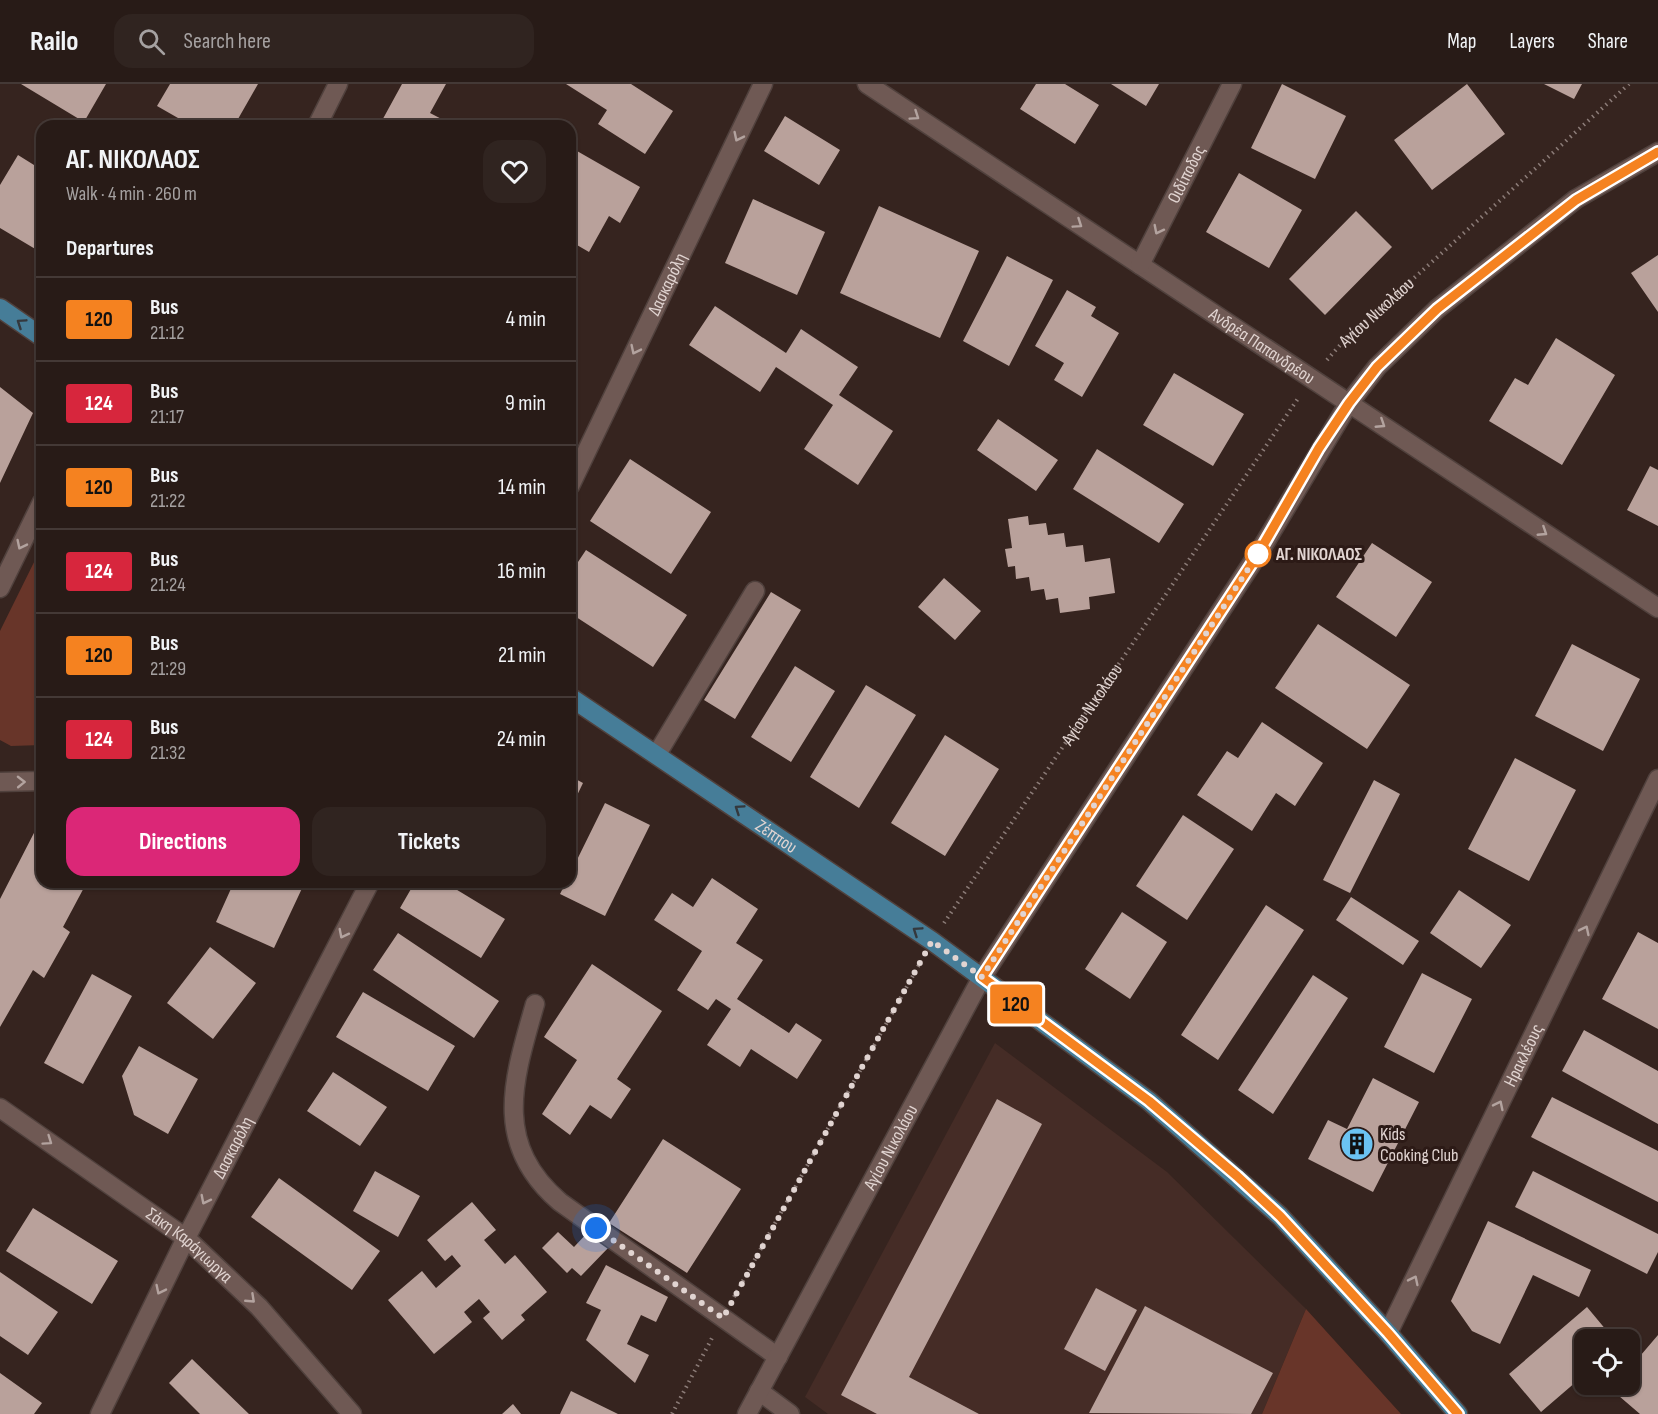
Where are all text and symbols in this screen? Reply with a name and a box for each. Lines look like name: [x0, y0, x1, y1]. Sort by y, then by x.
search box: [114, 14, 534, 68]
text: Railo: [30, 25, 78, 58]
icon: search: [135, 25, 168, 58]
text: Search here: [183, 28, 271, 55]
text: Map: [1447, 29, 1476, 54]
text: Layers: [1509, 29, 1555, 54]
text: Share: [1588, 29, 1628, 54]
one-way arrow: [909, 109, 920, 120]
one-way arrow: [734, 130, 745, 141]
button: heart: [483, 140, 546, 203]
street label: Οιδίποδος: [1163, 142, 1210, 207]
text: ΑΓ. ΝΙΚΟΛΑΟΣ: [66, 143, 200, 176]
text: Walk · 4 min · 260 m: [66, 182, 197, 206]
one-way arrow: [1071, 217, 1082, 228]
one-way arrow: [1154, 224, 1165, 234]
text: Departures: [66, 235, 154, 262]
street label: Δασκαρόλη: [643, 249, 691, 319]
street label: Αγίου Νικολάου: [1334, 273, 1418, 352]
text: Bus: [150, 294, 179, 321]
street label: Ανδρέα Παπανδρέου: [1204, 303, 1319, 388]
text: 4 min: [506, 306, 546, 333]
text: 120: [85, 307, 113, 332]
one-way arrow: [17, 319, 28, 330]
text: 21:12: [150, 321, 185, 345]
one-way arrow: [631, 344, 643, 355]
text: Bus: [150, 378, 179, 405]
text: 9 min: [505, 390, 546, 417]
text: 124: [85, 391, 113, 416]
text: 21:17: [150, 405, 184, 429]
one-way arrow: [1374, 417, 1385, 428]
text: Bus: [150, 462, 179, 489]
text: 14 min: [498, 474, 546, 501]
text: 120: [85, 475, 113, 500]
text: 21:22: [150, 489, 186, 513]
one-way arrow: [1537, 525, 1548, 536]
one-way arrow: [17, 539, 28, 549]
marker: ΑΓ. ΝΙΚΟΛΑΟΣ: [1245, 541, 1271, 567]
place label: ΑΓ. ΝΙΚΟΛΑΟΣ: [1275, 544, 1362, 565]
text: Bus: [150, 546, 179, 573]
text: 16 min: [498, 558, 546, 585]
text: 124: [85, 559, 113, 584]
text: 21:24: [150, 573, 186, 597]
text: Bus: [150, 630, 179, 657]
text: 21 min: [498, 642, 546, 669]
text: 120: [85, 643, 113, 668]
text: 21:29: [150, 657, 186, 681]
street label: Αγίου Νικολάου: [1056, 659, 1127, 750]
text: Bus: [150, 714, 179, 741]
text: 24 min: [497, 726, 546, 753]
text: 124: [85, 727, 113, 752]
text: 21:32: [150, 741, 186, 765]
one-way arrow: [17, 776, 26, 788]
one-way arrow: [734, 805, 745, 816]
button: Directions: [66, 807, 300, 876]
button: Tickets: [312, 807, 546, 876]
street label: Ζέππου: [752, 815, 801, 858]
one-way arrow: [1577, 925, 1589, 936]
one-way arrow: [913, 927, 924, 938]
one-way arrow: [339, 928, 350, 938]
line badge: 120: [982, 984, 1050, 1024]
text: 120: [1002, 992, 1030, 1017]
street label: Ηρακλέους: [1499, 1020, 1548, 1090]
one-way arrow: [1492, 1100, 1504, 1111]
street label: Αγίου Νικολάου: [859, 1101, 922, 1194]
street label: Δασκαρόλη: [208, 1113, 258, 1182]
place label: Kids Cooking Club: [1380, 1124, 1459, 1166]
building icon: Kids Cooking Club: [1339, 1126, 1375, 1162]
one-way arrow: [41, 1134, 52, 1145]
one-way arrow: [201, 1194, 212, 1205]
street label: Σάκη Καράγιωργα: [142, 1203, 237, 1287]
your location: [581, 1213, 611, 1243]
one-way arrow: [1406, 1276, 1418, 1287]
one-way arrow: [156, 1284, 167, 1295]
one-way arrow: [244, 1292, 255, 1303]
map controls: [1574, 1329, 1640, 1395]
button: locate: [1574, 1329, 1640, 1395]

